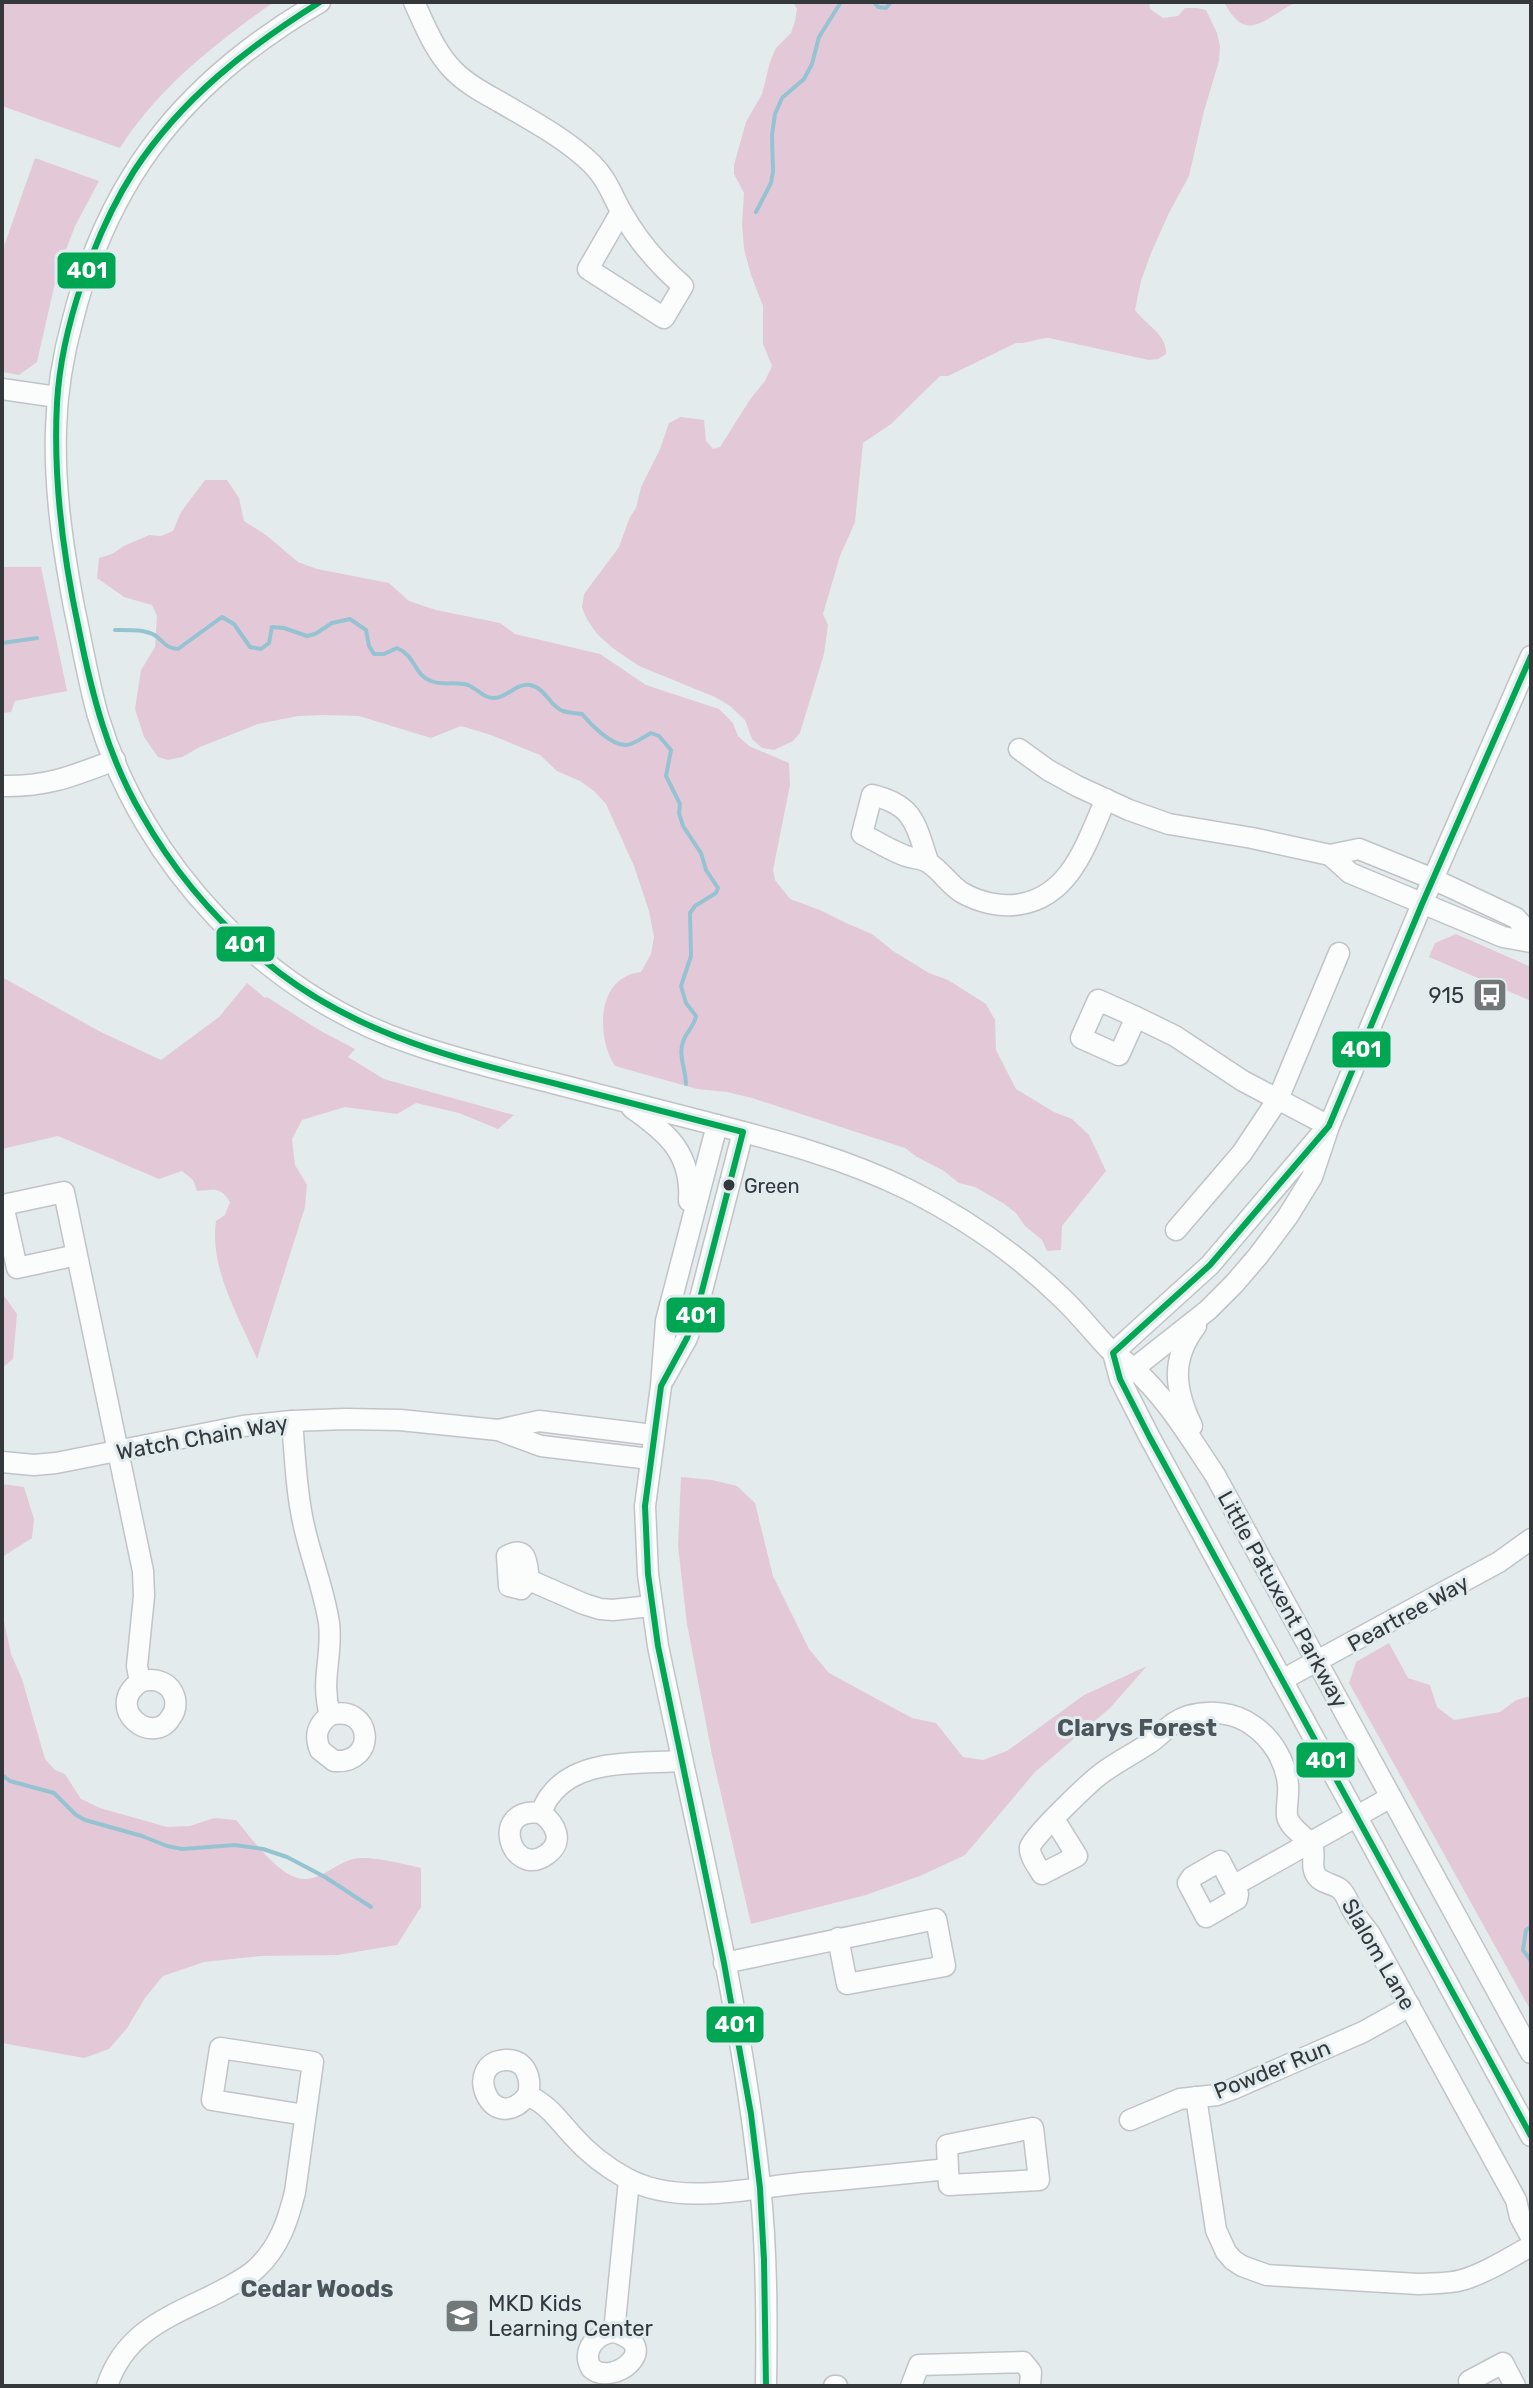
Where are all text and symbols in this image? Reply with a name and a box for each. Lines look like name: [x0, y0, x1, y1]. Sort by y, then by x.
line badge: 401: [56, 251, 117, 290]
text: 401: [67, 257, 107, 284]
line badge: 401: [215, 925, 276, 963]
text: 401: [225, 931, 265, 958]
bus stop icon: 915: [1471, 976, 1509, 1014]
place label: 915: [1428, 982, 1464, 1009]
line badge: 401: [1331, 1030, 1392, 1069]
text: 401: [1341, 1036, 1381, 1063]
place label: Green: [744, 1174, 800, 1198]
marker: Green: [721, 1177, 737, 1193]
line badge: 401: [665, 1296, 726, 1334]
text: 401: [676, 1302, 716, 1329]
street label: Watch Chain Way: [114, 1409, 290, 1466]
street label: Little Patuxent Parkway: [1212, 1486, 1353, 1712]
street label: Peartree Way: [1343, 1569, 1474, 1658]
district label: Clarys Forest: [1057, 1714, 1217, 1742]
line badge: 401: [1295, 1741, 1356, 1779]
text: 401: [1306, 1747, 1346, 1774]
street label: Slalom Lane: [1336, 1894, 1421, 2015]
line badge: 401: [705, 2005, 765, 2044]
text: 401: [715, 2011, 755, 2038]
street label: Powder Run: [1210, 2034, 1334, 2105]
district label: Cedar Woods: [240, 2275, 394, 2303]
place label: MKD Kids Learning Center: [488, 2290, 654, 2342]
school or university icon: MKD Kids Learning Center: [443, 2297, 481, 2335]

